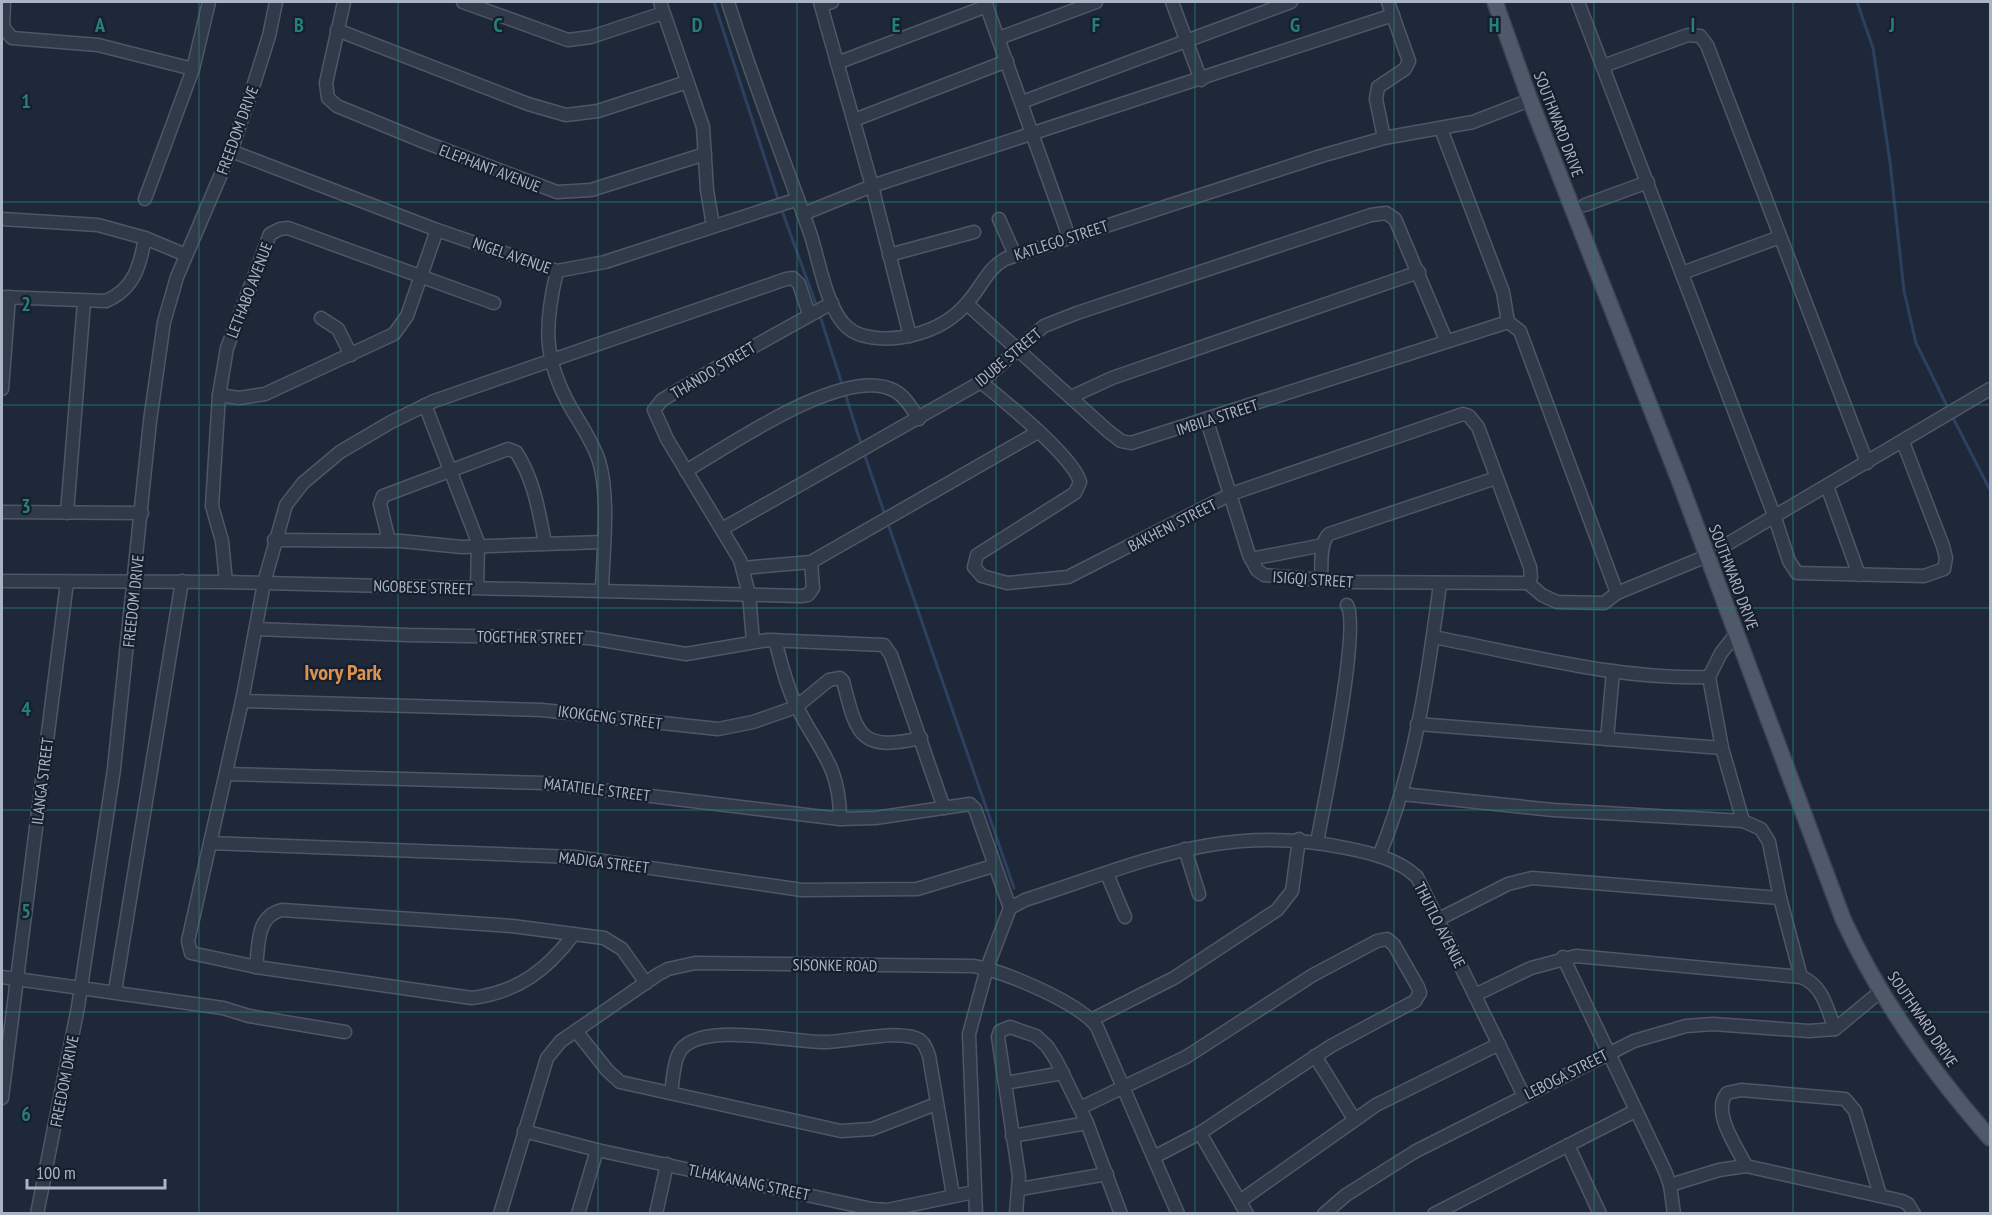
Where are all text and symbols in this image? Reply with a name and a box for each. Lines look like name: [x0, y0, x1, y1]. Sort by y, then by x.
text: A: [94, 12, 106, 38]
text: B: [294, 12, 304, 38]
text: C: [493, 12, 503, 38]
text: D: [692, 12, 703, 38]
text: E: [892, 12, 900, 38]
text: F: [1092, 12, 1100, 38]
text: G: [1290, 12, 1300, 38]
text: H: [1489, 12, 1499, 38]
text: I: [1691, 12, 1695, 38]
text: J: [1888, 12, 1895, 38]
street label: SOUTHWARD DRIVE: [1530, 69, 1588, 180]
street label: FREEDOM DRIVE: [212, 83, 262, 177]
text: 1: [21, 88, 31, 114]
street label: ELEPHANT AVENUE: [436, 139, 544, 197]
street label: KATLEGO STREET: [1012, 215, 1110, 265]
street label: NIGEL AVENUE: [470, 232, 554, 278]
street label: LETHABO AVENUE: [222, 239, 276, 341]
text: 2: [21, 291, 31, 317]
street label: IDUBE STREET: [971, 323, 1045, 391]
street label: THANDO STREET: [667, 337, 759, 403]
street label: IMBILA STREET: [1174, 394, 1260, 440]
text: 3: [21, 493, 31, 519]
street label: BAKHENI STREET: [1124, 494, 1220, 556]
street label: SOUTHWARD DRIVE: [1705, 522, 1763, 633]
street label: FREEDOM DRIVE: [118, 554, 148, 648]
street label: ISIGQI STREET: [1272, 566, 1354, 592]
street label: NGOBESE STREET: [373, 575, 473, 599]
street label: TOGETHER STREET: [477, 626, 583, 648]
district label: Ivory Park: [304, 658, 383, 686]
text: 4: [21, 696, 31, 722]
street label: IKOKGENG STREET: [557, 701, 663, 733]
street label: ILANGA STREET: [27, 736, 57, 826]
street label: MATATIELE STREET: [543, 773, 651, 805]
street label: MADIGA STREET: [558, 847, 650, 877]
street label: THUTLO AVENUE: [1410, 879, 1470, 971]
text: 5: [21, 898, 31, 924]
street label: SISONKE ROAD: [793, 954, 877, 976]
street label: SOUTHWARD DRIVE: [1884, 967, 1962, 1071]
street label: FREEDOM DRIVE: [45, 1033, 83, 1128]
street label: LEBOGA STREET: [1521, 1045, 1611, 1103]
text: 6: [21, 1101, 31, 1127]
scale bar: [27, 1152, 165, 1190]
street label: TLHAKANANG STREET: [686, 1159, 812, 1205]
text: 100 m: [36, 1161, 76, 1184]

